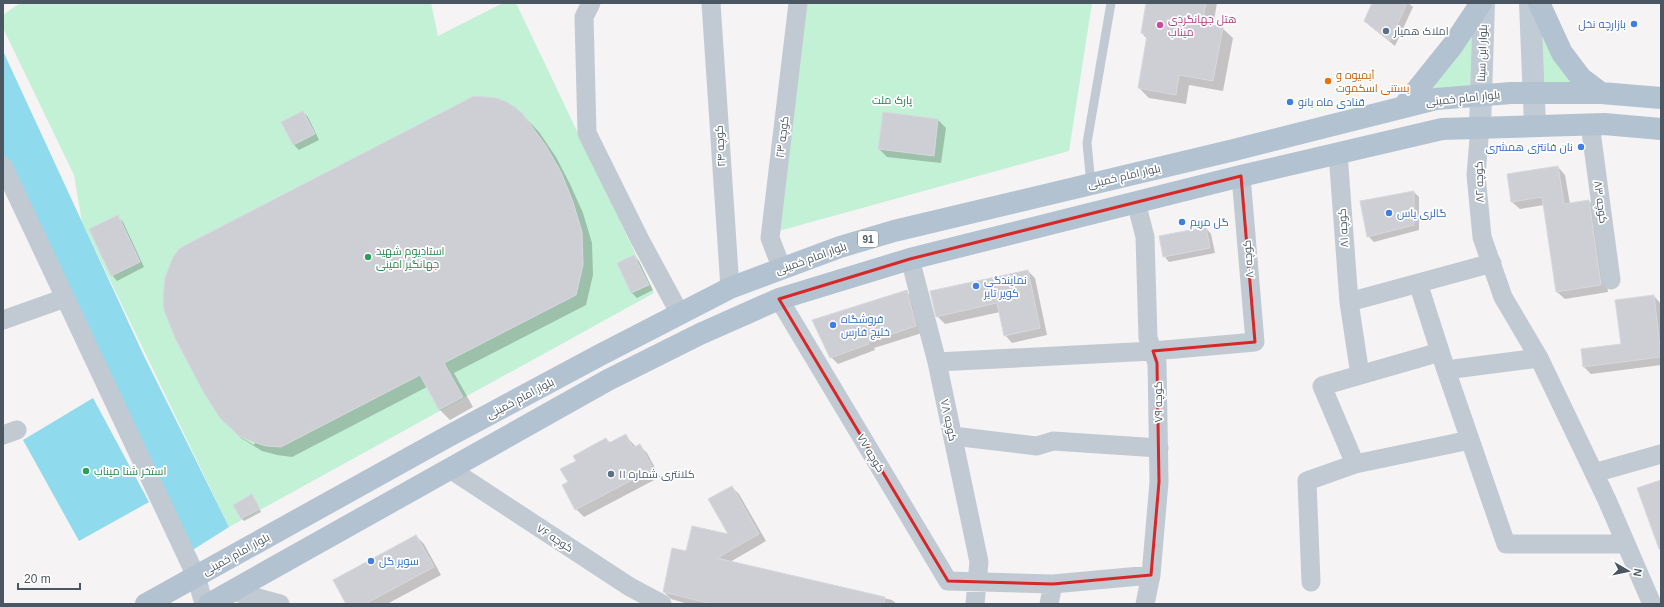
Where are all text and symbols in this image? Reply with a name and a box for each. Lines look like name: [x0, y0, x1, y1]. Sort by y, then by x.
place label: هتل جهانگردی میناب: [1168, 13, 1237, 38]
place label: بازارچه نخل: [1578, 18, 1626, 31]
marker: بازارچه نخل: [1629, 19, 1639, 29]
marker: هتل جهانگردی میناب: [1155, 20, 1165, 30]
street label: بلوار ابن سینا: [1475, 24, 1490, 82]
place label: املاک همیار: [1393, 25, 1449, 38]
marker: املاک همیار: [1381, 26, 1391, 36]
place label: آبمیوه و بستنی اسکموت: [1336, 69, 1409, 95]
marker: آبمیوه و بستنی اسکموت: [1323, 76, 1333, 86]
street label: بلوار امام خمینی: [1425, 88, 1501, 110]
park label: پارک ملت: [872, 94, 912, 107]
place label: قنادی ماه بانو: [1298, 96, 1365, 109]
marker: قنادی ماه بانو: [1285, 97, 1295, 107]
street label: کوچه ۲۳: [773, 115, 792, 159]
street label: کوچه ۲۴: [713, 125, 728, 167]
place label: نان فانتزی همشری: [1486, 141, 1573, 154]
marker: نان فانتزی همشری: [1576, 142, 1586, 152]
street label: کوچه ۸۲: [1472, 161, 1487, 203]
street label: بلوار امام خمینی: [1086, 162, 1162, 192]
street label: کوچه ۸۳: [1591, 180, 1610, 224]
place label: گالری یاس: [1397, 207, 1446, 220]
street label: کوچه ۸۱: [1336, 208, 1351, 248]
marker: گالری یاس: [1384, 208, 1394, 218]
place label: گل مریم: [1190, 216, 1229, 230]
marker: گل مریم: [1177, 217, 1187, 227]
road number: 91: [858, 231, 878, 247]
street label: کوچه ۸۰: [1240, 239, 1257, 279]
street label: بلوار امام خمینی: [774, 240, 849, 278]
place label: استادیوم شهید جهانگیر امینی: [376, 245, 445, 271]
marker: استادیوم شهید جهانگیر امینی: [363, 252, 373, 262]
place label: نمایندگی کویر تایر: [983, 274, 1027, 300]
marker: نمایندگی کویر تایر: [971, 281, 981, 291]
place label: فروشگاه خلیج فارس: [841, 313, 890, 340]
marker: فروشگاه خلیج فارس: [828, 320, 838, 330]
street label: بلوار امام خمینی: [484, 375, 557, 423]
street label: کوچه ۷۹: [1152, 381, 1165, 423]
street label: کوچه ۷۸: [938, 398, 959, 442]
street label: کوچه ۷۷: [854, 432, 887, 475]
place label: استخر شنا میناب: [94, 465, 166, 478]
marker: استخر شنا میناب: [81, 466, 91, 476]
place label: کلانتری شماره ۱۱: [619, 468, 695, 481]
marker: کلانتری شماره ۱۱: [606, 469, 616, 479]
street label: کوچه ۷۶: [534, 522, 576, 555]
street label: بلوار امام خمینی: [201, 531, 273, 579]
north arrow: [1608, 551, 1648, 591]
place label: سوپر گل: [379, 555, 419, 568]
marker: سوپر گل: [366, 556, 376, 566]
scale bar: [18, 565, 80, 591]
text: N: [1631, 568, 1644, 577]
text: 20 m: [24, 572, 51, 586]

